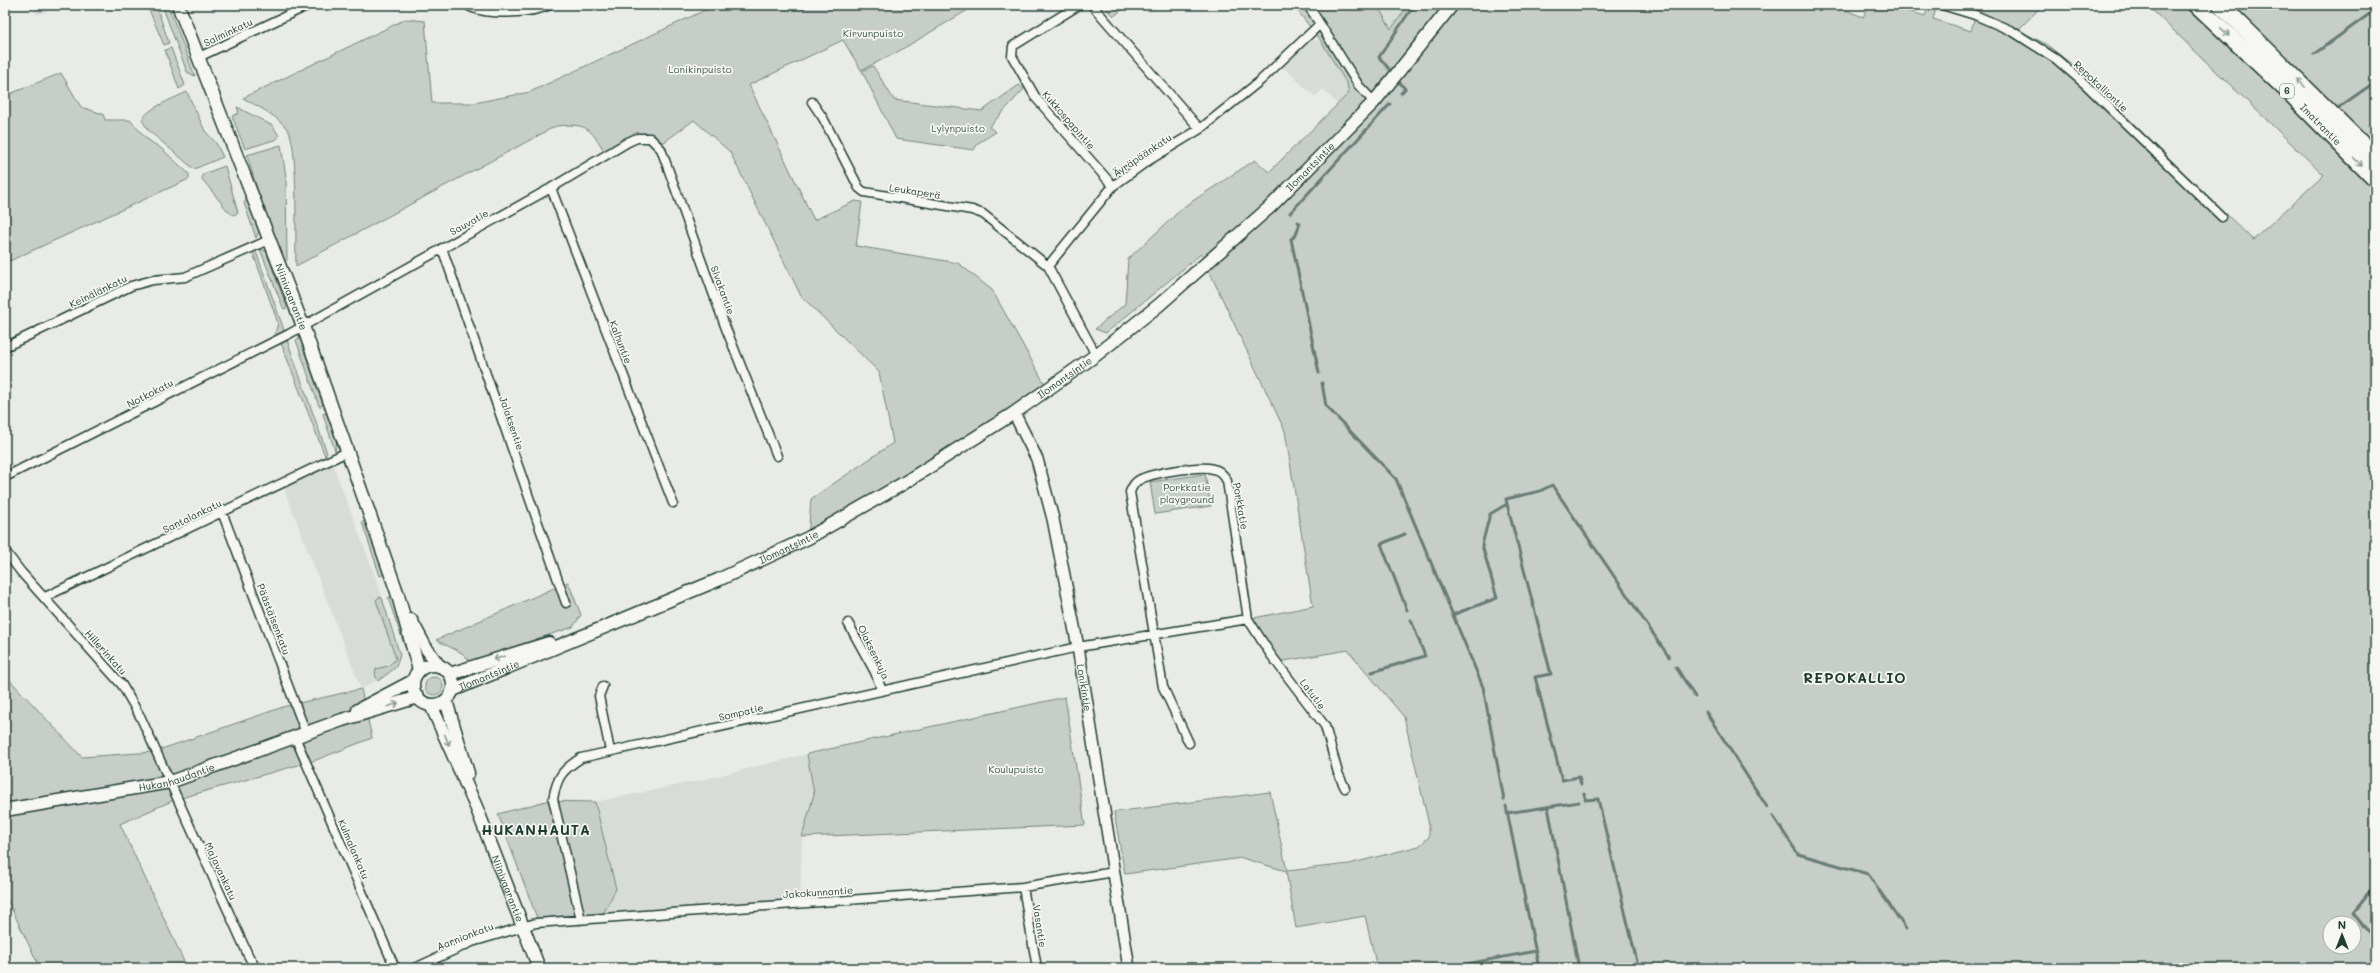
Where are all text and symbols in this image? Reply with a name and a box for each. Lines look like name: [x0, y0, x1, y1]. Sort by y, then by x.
street label: Salminkatu: [201, 15, 255, 49]
park label: Kirvunpuisto: [843, 26, 903, 40]
one-way arrow: [2220, 27, 2230, 37]
street label: Repokalliontie: [2071, 57, 2131, 115]
park label: Lonikinpuisto: [668, 62, 732, 76]
one-way arrow: [2296, 78, 2306, 88]
road number: 6: [2280, 84, 2294, 98]
street label: Kukkospapintie: [1040, 88, 1098, 152]
street label: Imatrantie: [2297, 100, 2345, 148]
park label: Lylynpuisto: [931, 121, 985, 135]
street label: Äyräpäänkatu: [1110, 130, 1174, 180]
street label: Ilomantsintie: [1282, 139, 1338, 194]
one-way arrow: [2353, 157, 2363, 167]
street label: Leukaperä: [888, 180, 942, 202]
street label: Sauvatie: [447, 206, 491, 238]
street label: Niinivaarantie: [272, 261, 311, 332]
street label: Sivakantie: [708, 264, 738, 316]
street label: Keinälänkatu: [67, 271, 129, 311]
street label: Kalhuntie: [606, 318, 636, 366]
street label: Ilomantsintie: [1034, 353, 1095, 402]
street label: Notkokatu: [124, 375, 176, 411]
street label: Jalaksentie: [496, 394, 528, 452]
park label: Porkkatie playground: [1160, 480, 1214, 506]
street label: Porkkatie: [1230, 481, 1252, 531]
street label: Santalankatu: [160, 496, 224, 536]
street label: Ilomantsintie: [757, 527, 821, 567]
street label: Päästäisenkatu: [254, 581, 294, 657]
street label: Olaksenkuja: [855, 622, 893, 682]
street label: Hillerinkatu: [82, 626, 130, 678]
one-way arrow: [494, 654, 506, 662]
street label: Ilomantsintie: [457, 656, 521, 694]
street label: Lonikintie: [1074, 663, 1095, 712]
district label: REPOKALLIO: [1803, 668, 1907, 687]
street label: Latutie: [1297, 676, 1329, 712]
street label: Sompatie: [717, 700, 765, 724]
one-way arrow: [386, 701, 399, 708]
one-way arrow: [443, 734, 451, 746]
street label: Hukanhaudantie: [137, 759, 217, 794]
park label: Koulupuisto: [988, 762, 1044, 776]
street label: Kulmalankatu: [335, 817, 373, 881]
district label: HUKANHAUTA: [481, 820, 591, 839]
street label: Majavankatu: [201, 840, 241, 902]
street label: Niinivaarantie: [489, 853, 527, 924]
street label: Jakokunnantie: [782, 883, 854, 901]
street label: Vasantie: [1030, 904, 1050, 948]
north arrow: [2322, 915, 2362, 955]
text: N: [2338, 917, 2346, 932]
street label: Aarnionkatu: [435, 919, 495, 953]

